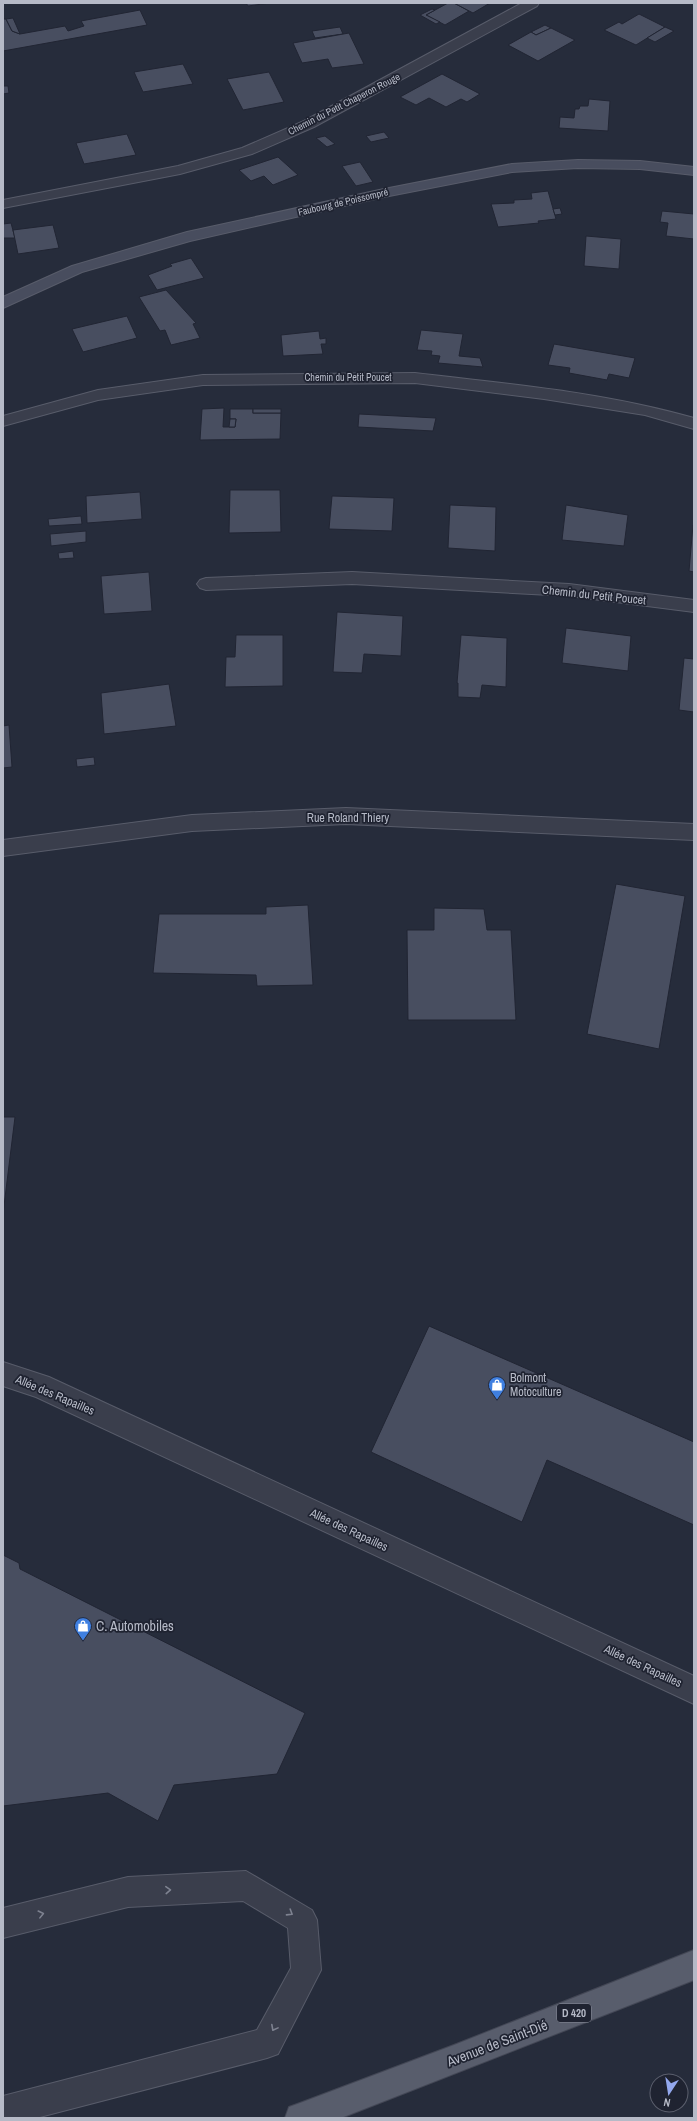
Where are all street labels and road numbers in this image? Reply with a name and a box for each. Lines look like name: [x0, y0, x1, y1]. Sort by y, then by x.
street label: Chemin du Petit Chaperon Rouge: [286, 70, 403, 138]
street label: Faubourg de Poissompré: [297, 185, 390, 219]
street label: Chemin du Petit Poucet: [304, 371, 392, 384]
street label: Chemin du Petit Poucet: [541, 582, 647, 608]
street label: Rue Roland Thiery: [307, 810, 389, 826]
street label: Allée des Rapailles: [12, 1371, 97, 1419]
street label: Allée des Rapailles: [307, 1505, 391, 1555]
street label: Allée des Rapailles: [601, 1641, 685, 1691]
road number: D 420: [557, 2004, 591, 2022]
street label: Avenue de Saint-Dié: [443, 2016, 550, 2071]

